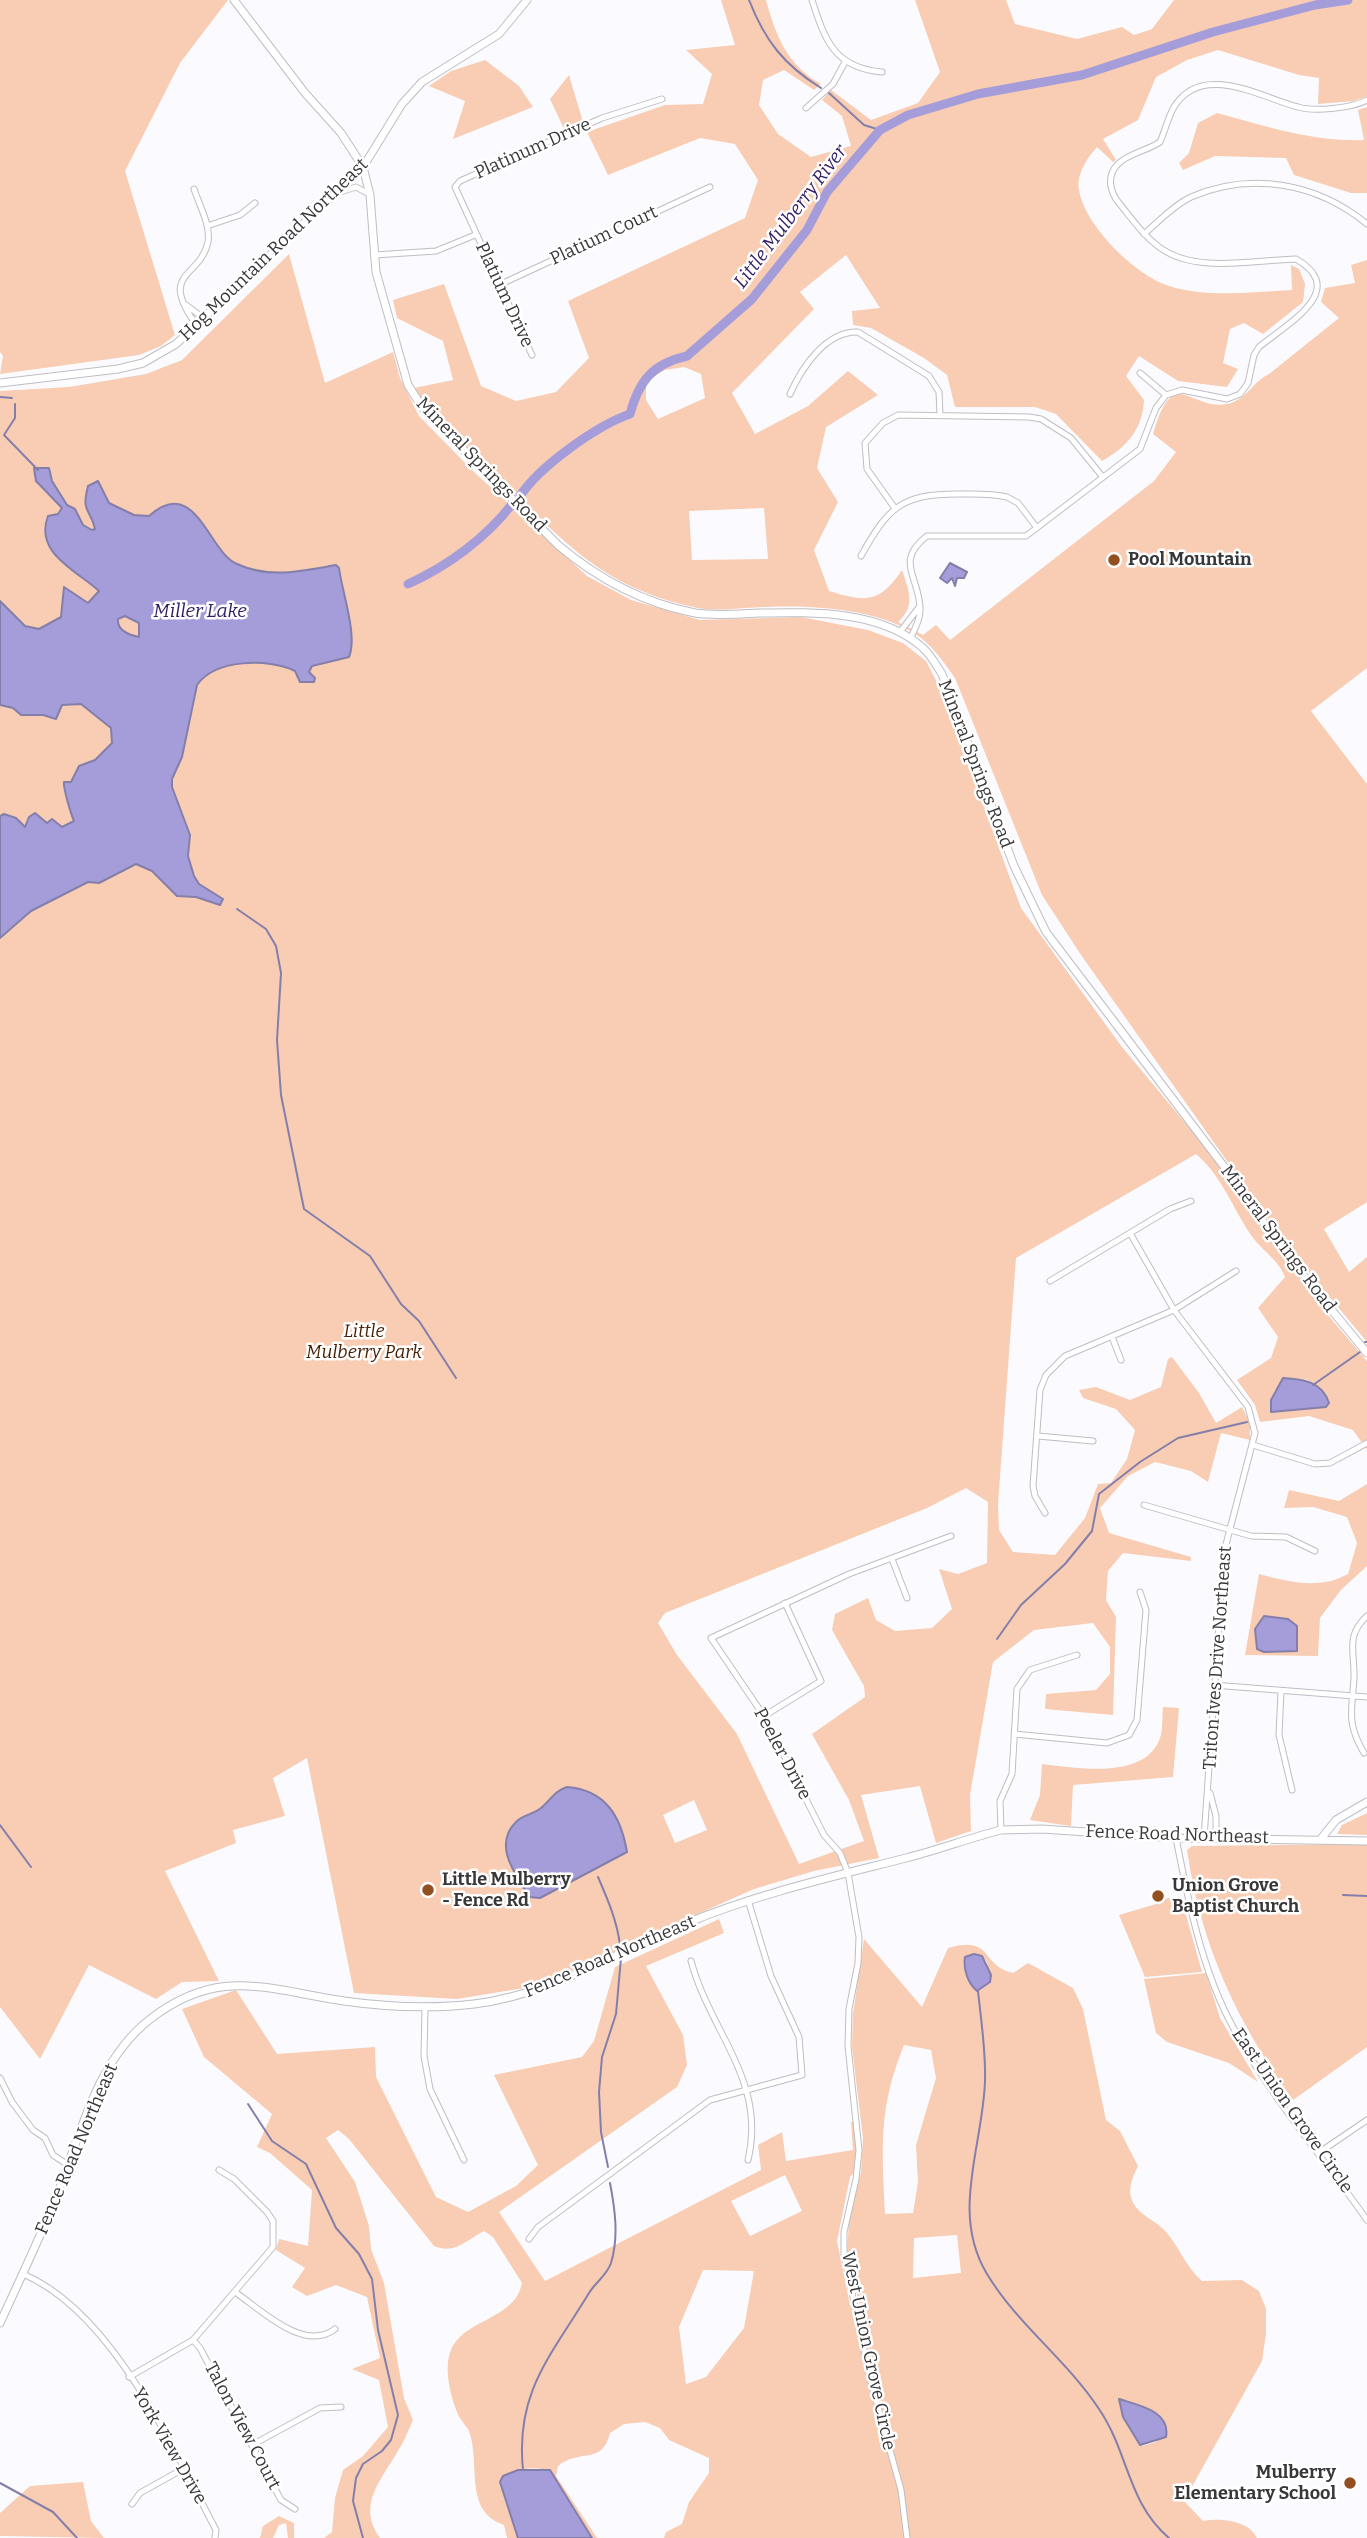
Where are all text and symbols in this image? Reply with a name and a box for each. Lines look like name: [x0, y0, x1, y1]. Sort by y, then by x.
street label: Platinum Drive: [472, 114, 594, 184]
water label: Little Mulberry River: [730, 141, 852, 293]
street label: Hog Mountain Road Northeast: [175, 154, 373, 346]
street label: Platium Court: [547, 202, 661, 270]
street label: Platium Drive: [470, 239, 538, 351]
street label: Mineral Springs Road: [411, 393, 551, 537]
place label: Pool Mountain: [1128, 549, 1252, 571]
marker: Pool Mountain: [1106, 552, 1122, 568]
water label: Miller Lake: [153, 601, 247, 623]
street label: Mineral Springs Road: [933, 677, 1017, 851]
street label: Mineral Springs Road: [1216, 1161, 1340, 1317]
park label: Little Mulberry Park: [306, 1321, 422, 1364]
street label: Triton Ives Drive Northeast: [1199, 1545, 1237, 1771]
street label: Peeler Drive: [749, 1704, 815, 1804]
street label: Fence Road Northeast: [1085, 1821, 1269, 1849]
place label: Little Mulberry - Fence Rd: [442, 1869, 571, 1912]
place label: Union Grove Baptist Church: [1172, 1875, 1299, 1918]
marker: Little Mulberry - Fence Rd: [420, 1882, 436, 1898]
marker: Union Grove Baptist Church: [1150, 1888, 1166, 1904]
street label: Fence Road Northeast: [521, 1911, 699, 2003]
street label: East Union Grove Circle: [1227, 2024, 1357, 2198]
street label: Fence Road Northeast: [31, 2060, 123, 2238]
street label: West Union Grove Circle: [836, 2250, 900, 2452]
street label: Talon View Court: [199, 2358, 285, 2494]
street label: York View Drive: [127, 2384, 211, 2508]
place label: Mulberry Elementary School: [1174, 2462, 1336, 2504]
marker: Mulberry Elementary School: [1342, 2475, 1358, 2491]

